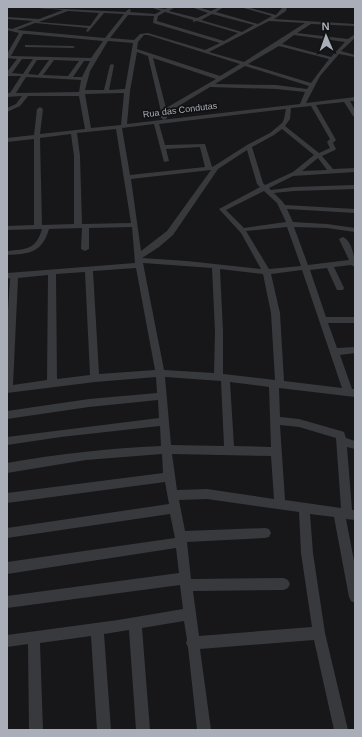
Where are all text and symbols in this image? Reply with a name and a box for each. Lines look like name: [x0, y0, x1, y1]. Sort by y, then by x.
north arrow: [306, 16, 346, 56]
text: N: [321, 20, 330, 32]
street label: Rua das Condutas: [142, 100, 218, 120]

